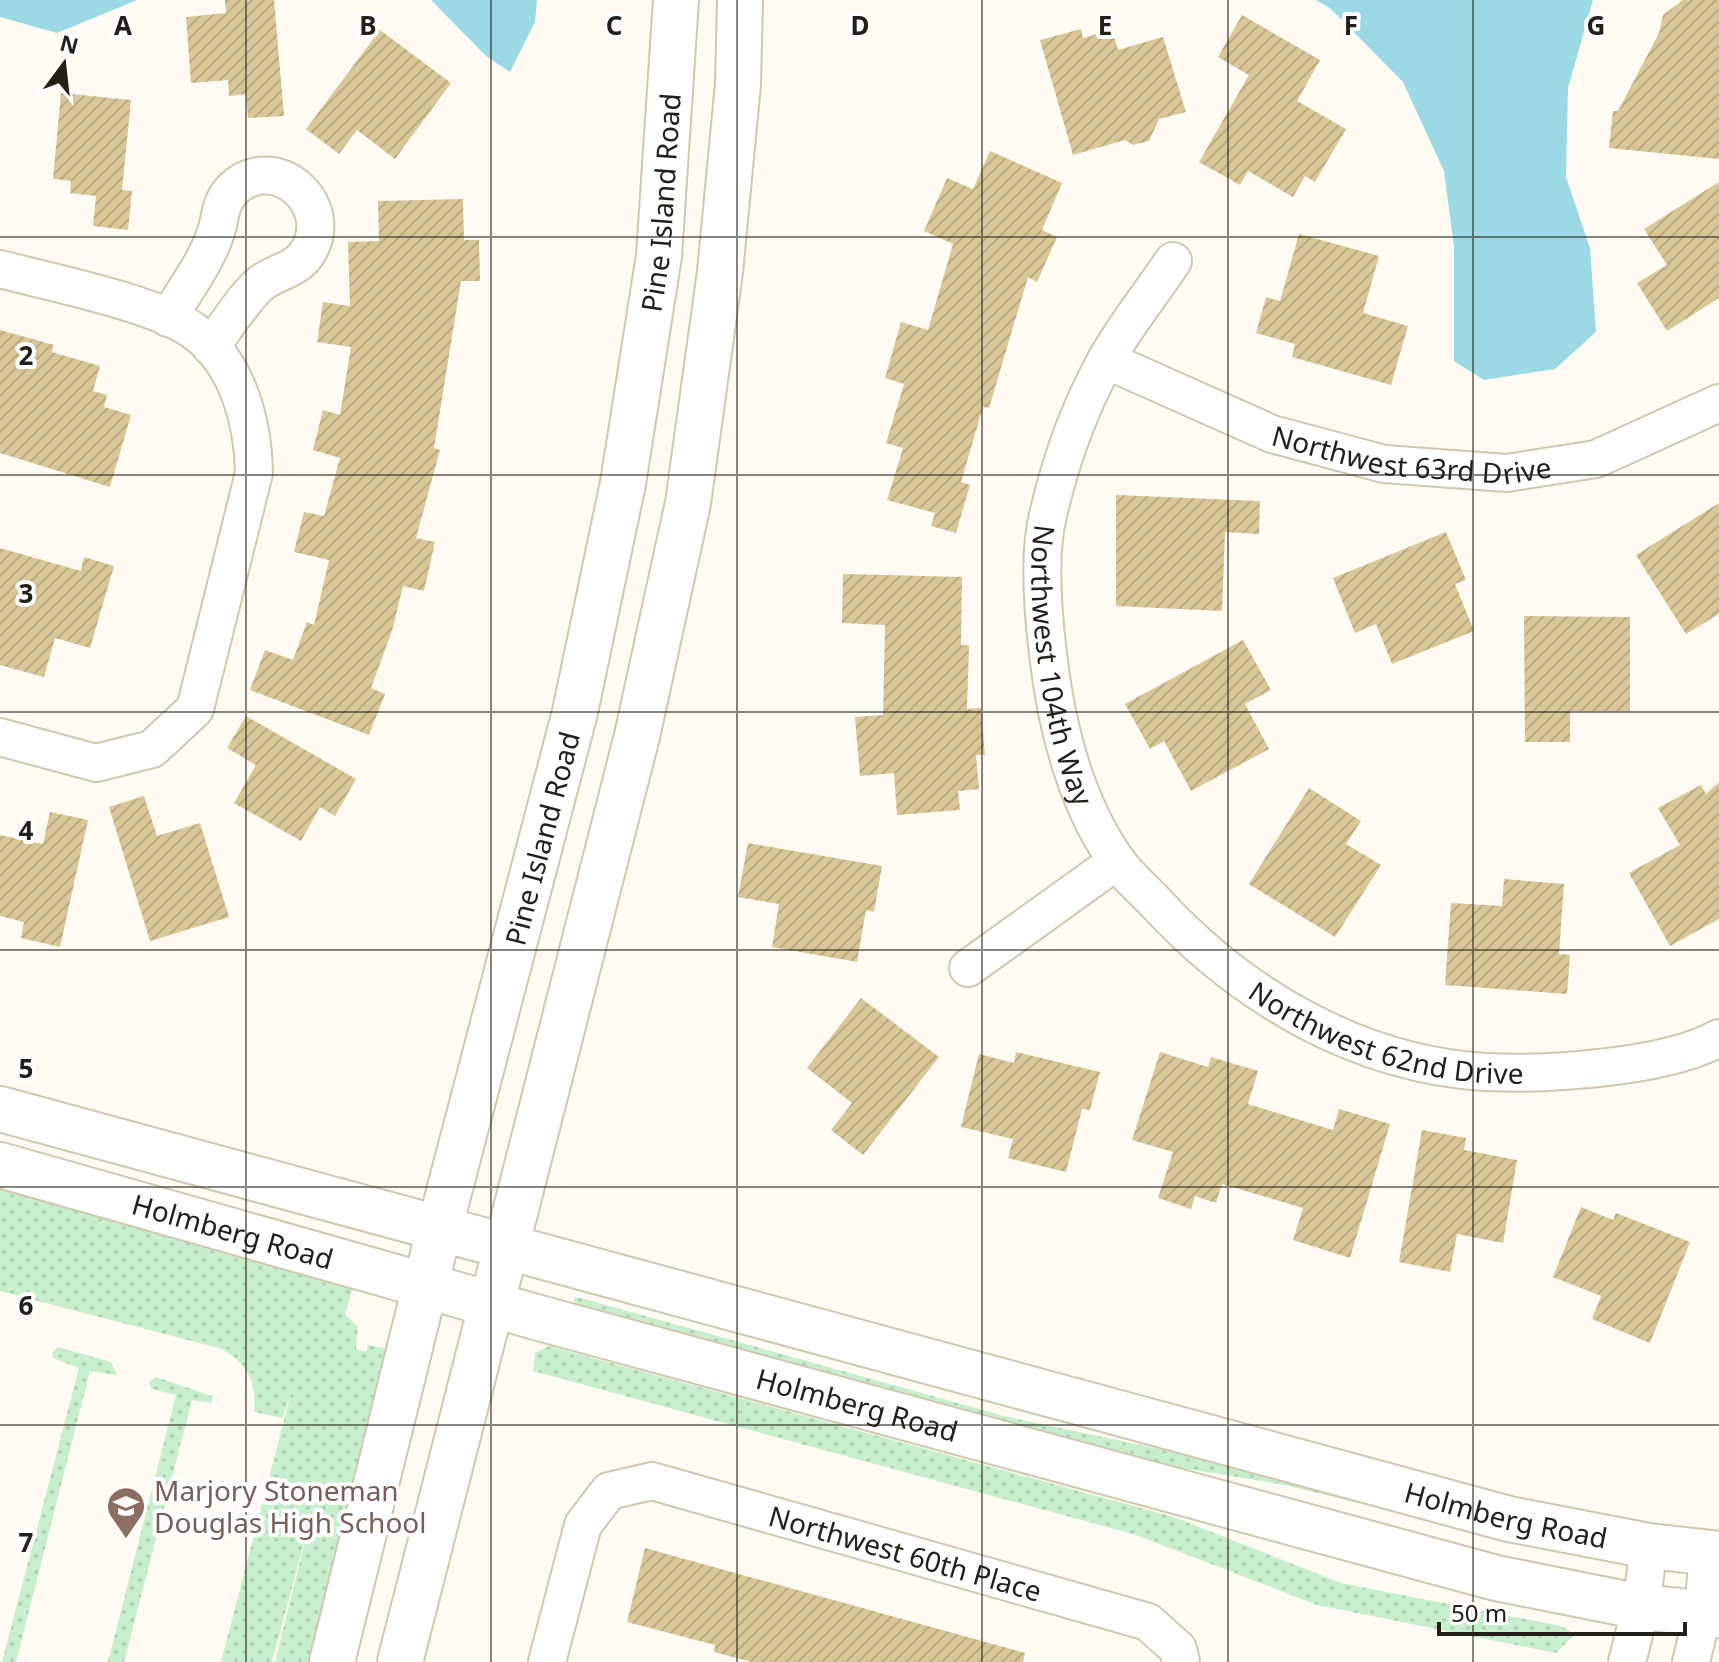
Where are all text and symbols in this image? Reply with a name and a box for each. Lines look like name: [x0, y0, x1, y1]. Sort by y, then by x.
text: A: [114, 7, 132, 43]
text: B: [359, 7, 377, 43]
text: C: [606, 7, 622, 43]
text: D: [850, 7, 870, 43]
text: E: [1098, 7, 1112, 43]
text: F: [1344, 7, 1358, 43]
text: G: [1587, 7, 1605, 43]
north arrow: [24, 24, 104, 104]
text: N: [57, 27, 82, 61]
street label: Pine Island Road: [631, 92, 689, 315]
text: 2: [19, 337, 34, 373]
street label: Northwest 63rd Drive: [1268, 416, 1554, 492]
street label: Northwest 104th Way: [1023, 523, 1103, 812]
text: 3: [19, 575, 33, 611]
street label: Pine Island Road: [496, 727, 588, 949]
text: 4: [19, 812, 34, 848]
street label: Northwest 62nd Drive: [1242, 972, 1523, 1092]
text: 5: [19, 1050, 33, 1086]
street label: Holmberg Road: [128, 1184, 338, 1278]
text: 6: [19, 1287, 34, 1323]
street label: Holmberg Road: [752, 1359, 962, 1450]
place label: Marjory Stoneman Douglas High School: [154, 1471, 427, 1541]
street label: Holmberg Road: [1400, 1473, 1611, 1557]
school or university icon: Marjory Stoneman Douglas High School: [105, 1485, 147, 1540]
street label: Northwest 60th Place: [765, 1496, 1046, 1610]
text: 7: [19, 1524, 34, 1560]
scale bar: [1439, 1586, 1685, 1636]
text: 50 m: [1451, 1596, 1507, 1629]

